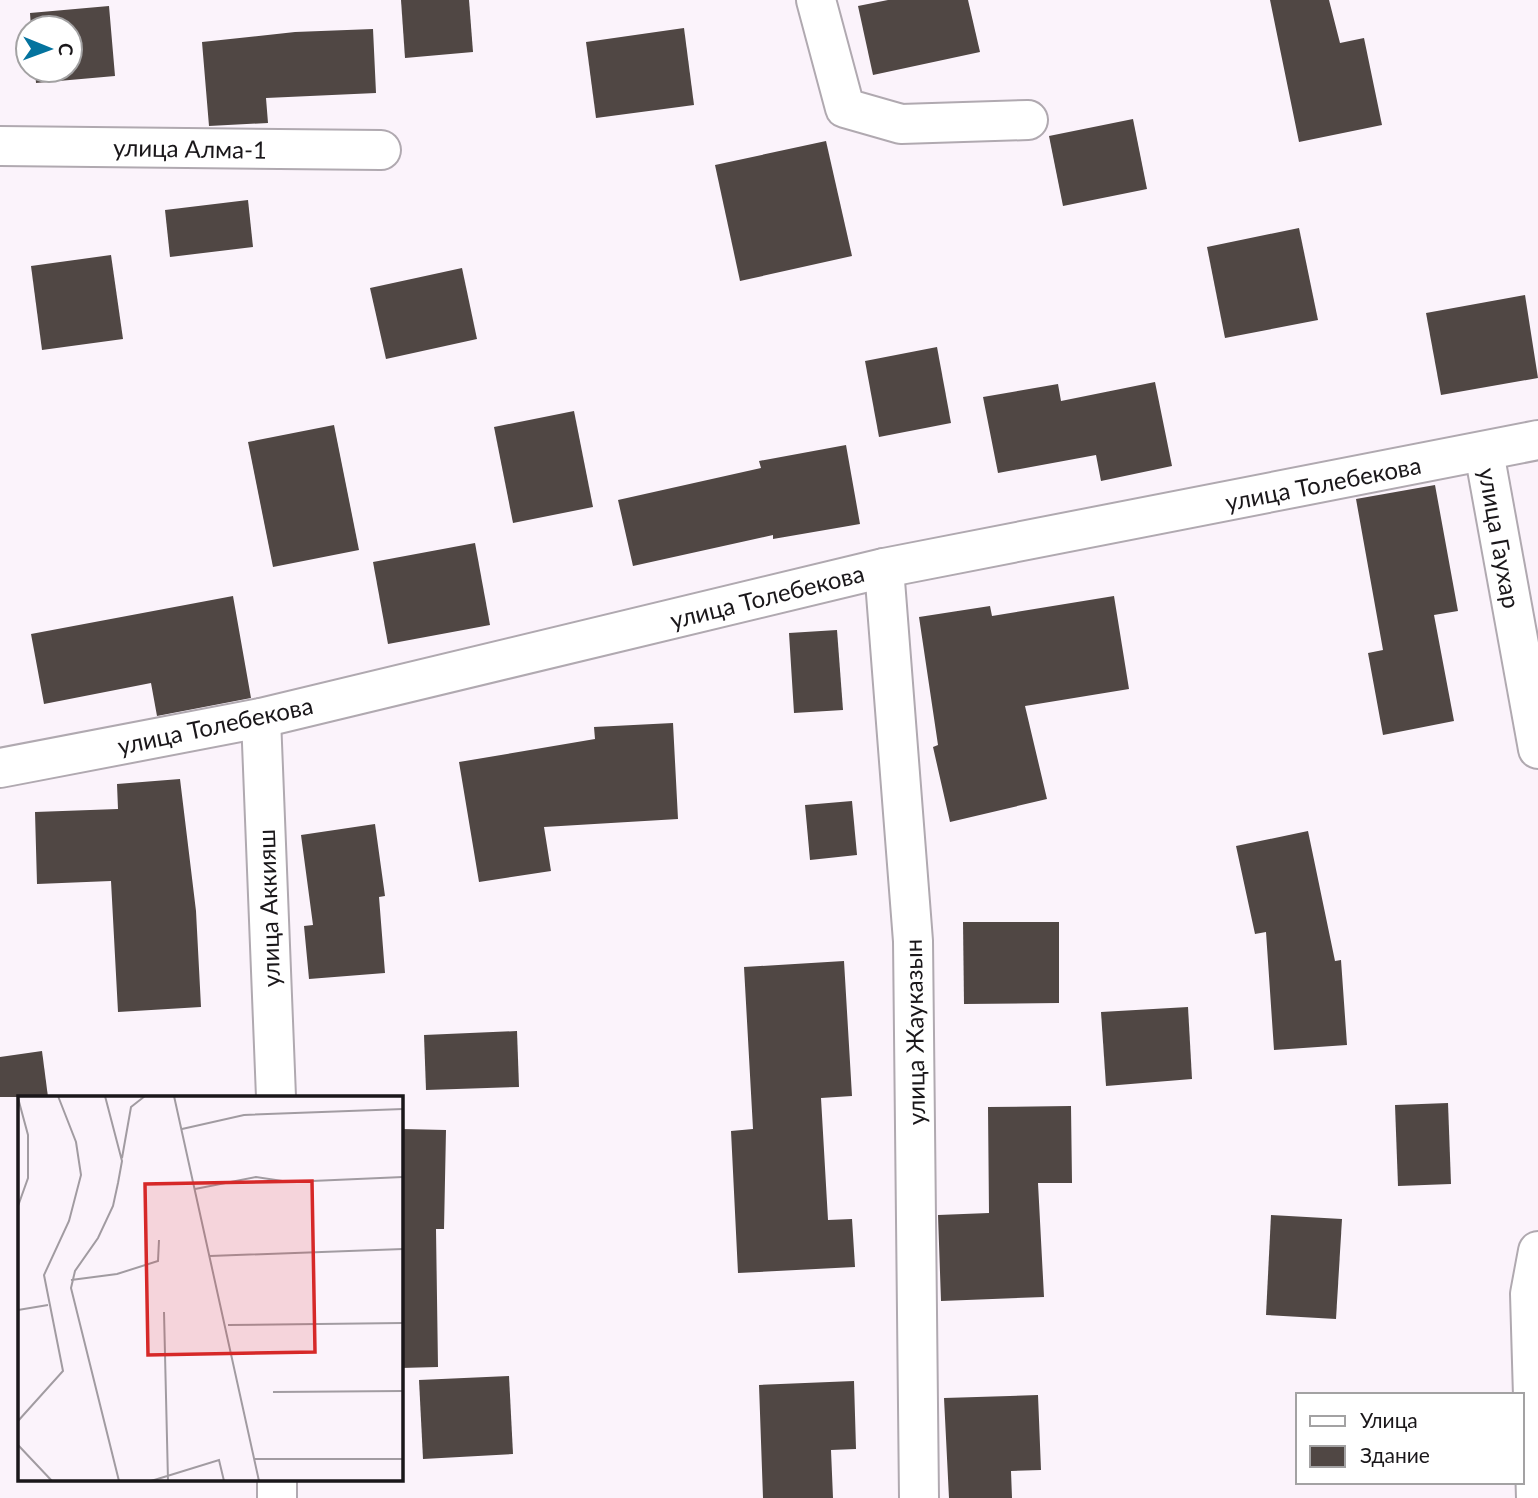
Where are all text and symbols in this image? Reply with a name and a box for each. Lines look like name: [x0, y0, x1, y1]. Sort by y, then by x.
north arrow: [14, 14, 84, 84]
text: С: [55, 43, 78, 56]
street label: улица Алма-1: [113, 132, 267, 164]
street label: улица Толебекова: [1223, 450, 1423, 516]
street label: улица Гаухар: [1473, 465, 1527, 611]
street label: улица Толебекова: [667, 558, 867, 634]
street label: улица Толебекова: [115, 690, 315, 760]
street label: улица Аккияш: [251, 829, 285, 987]
street label: улица Жауказын: [898, 939, 930, 1125]
inset map: [18, 1096, 402, 1480]
legend: [1296, 1393, 1524, 1484]
text: Улица: [1360, 1407, 1418, 1432]
text: Здание: [1360, 1442, 1430, 1467]

